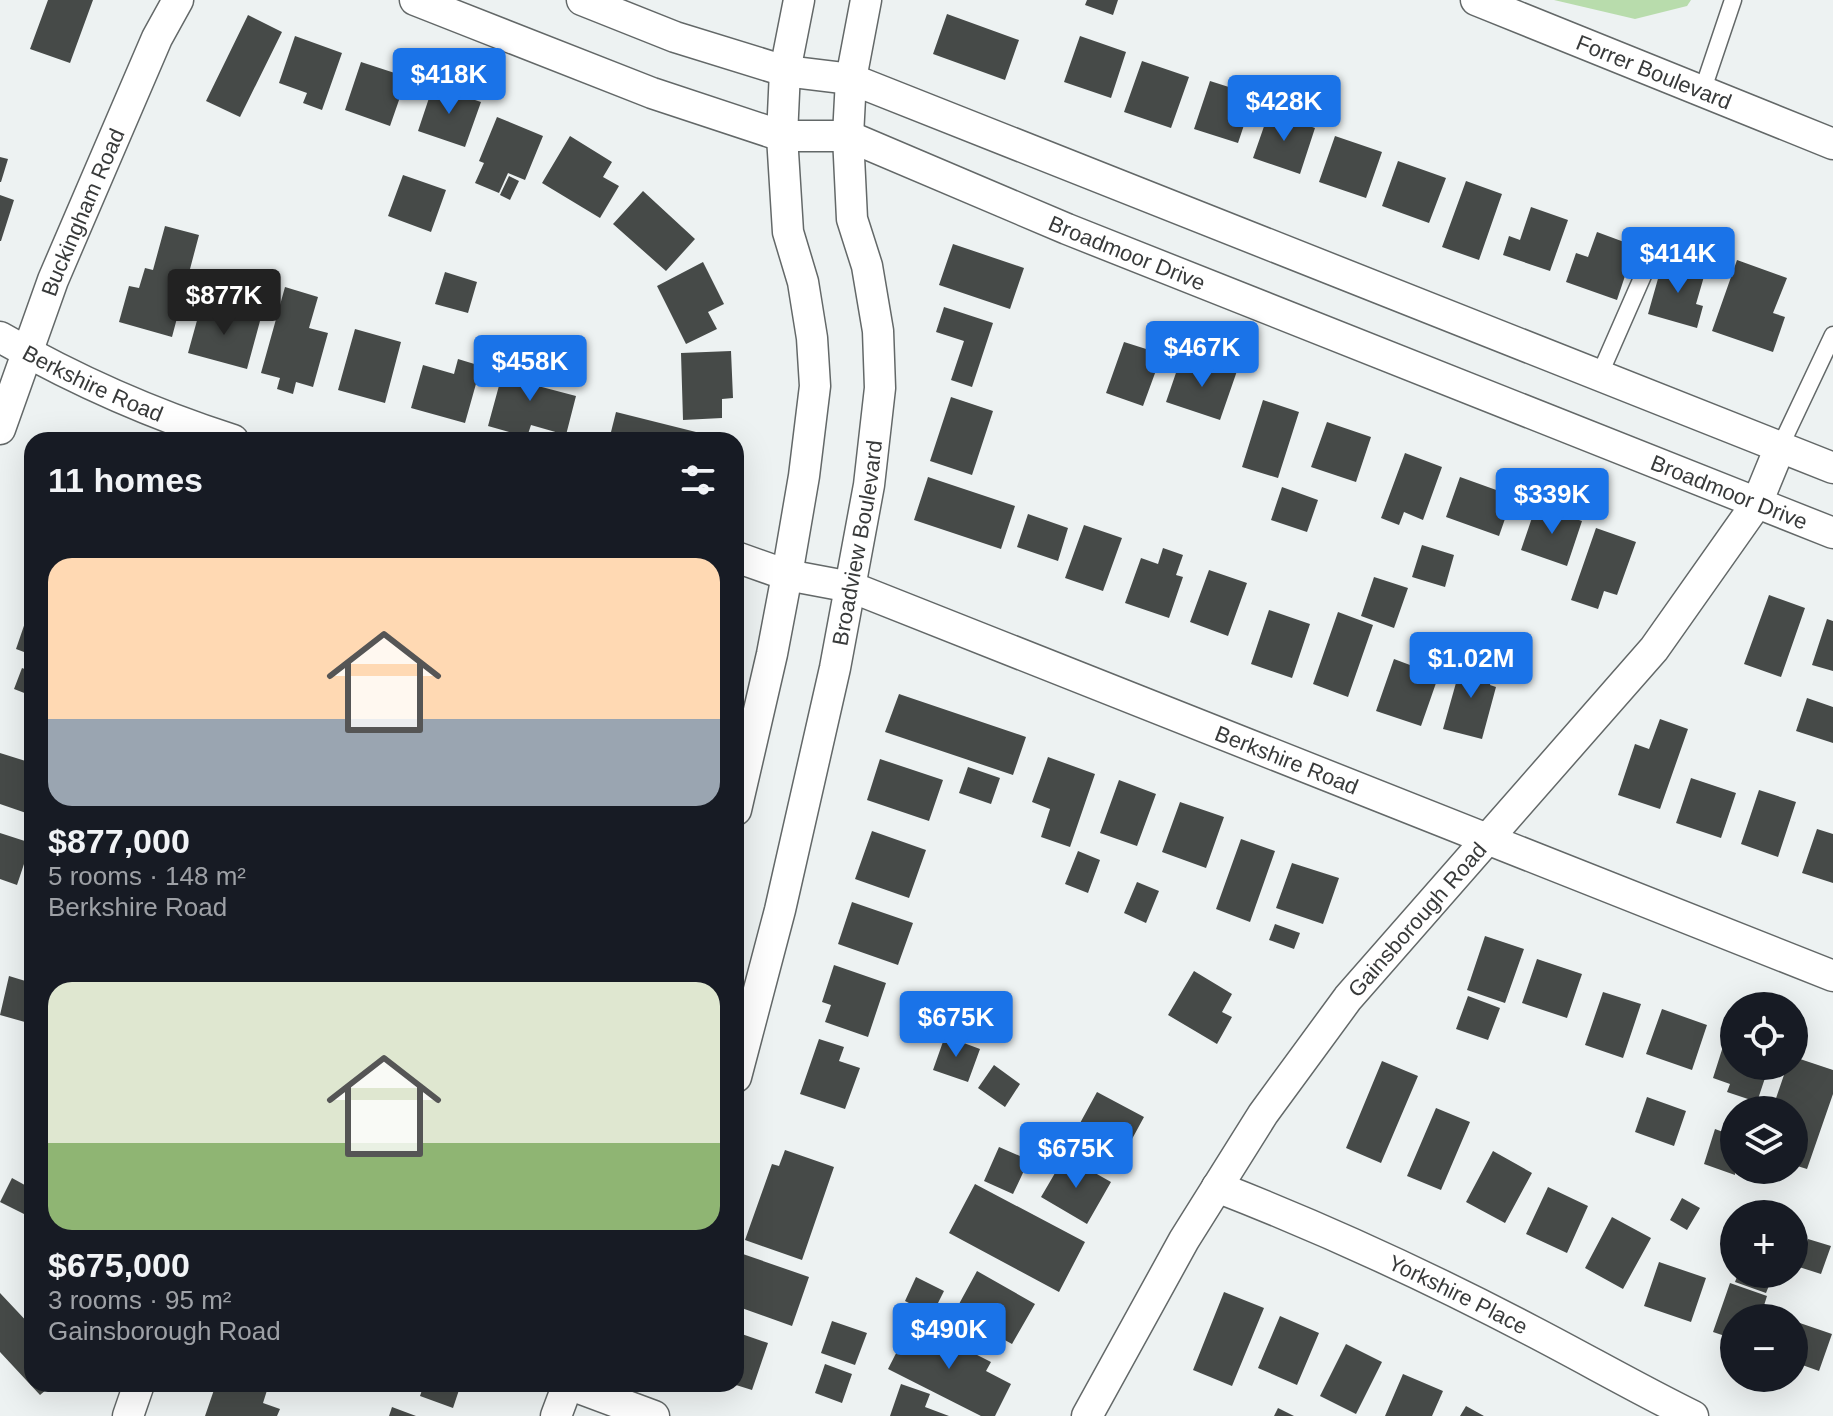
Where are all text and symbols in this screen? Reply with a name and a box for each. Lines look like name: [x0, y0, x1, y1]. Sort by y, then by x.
street label: Forrer Boulevard: [1573, 29, 1735, 114]
pin: $418K: [393, 48, 505, 116]
text: $418K: [411, 59, 487, 89]
pin: $428K: [1228, 75, 1340, 143]
text: $428K: [1246, 86, 1322, 116]
street label: Buckingham Road: [36, 125, 129, 299]
street label: Broadmoor Drive: [1045, 210, 1209, 295]
pin: $414K: [1622, 227, 1734, 295]
text: $414K: [1640, 238, 1716, 268]
pin: $877K: [168, 269, 280, 337]
text: $877K: [186, 280, 262, 310]
pin: $467K: [1146, 321, 1258, 389]
text: $467K: [1164, 332, 1240, 362]
pin: $458K: [474, 335, 586, 403]
street label: Berkshire Road: [19, 340, 167, 426]
text: $458K: [492, 346, 568, 376]
street label: Broadview Boulevard: [827, 439, 886, 648]
street label: Broadmoor Drive: [1647, 450, 1811, 534]
icon: filters: [676, 458, 720, 502]
text: 11 homes: [48, 461, 203, 499]
pin: $339K: [1496, 468, 1608, 536]
text: $339K: [1514, 479, 1590, 509]
icon: home: [312, 610, 456, 754]
pin: $1.02M: [1406, 632, 1536, 700]
text: $1.02M: [1428, 643, 1514, 673]
street label: Berkshire Road: [1212, 720, 1362, 799]
text: $877,000: [48, 822, 190, 860]
street label: Gainsborough Road: [1343, 837, 1491, 1002]
text: 5 rooms · 148 m²: [48, 861, 246, 891]
text: Berkshire Road: [48, 892, 227, 922]
pin: $675K: [900, 991, 1012, 1059]
map controls: [1720, 992, 1808, 1392]
button: locate: [1720, 992, 1808, 1080]
text: $675K: [918, 1002, 994, 1032]
icon: home: [312, 1034, 456, 1178]
button: layers: [1720, 1096, 1808, 1184]
pin: $675K: [1020, 1122, 1132, 1190]
text: $675K: [1038, 1133, 1114, 1163]
button: +: [1720, 1200, 1808, 1288]
text: $675,000: [48, 1246, 190, 1284]
street label: Yorkshire Place: [1385, 1249, 1532, 1339]
text: 3 rooms · 95 m²: [48, 1285, 232, 1315]
pin: $490K: [893, 1303, 1005, 1371]
button: −: [1720, 1304, 1808, 1392]
text: $490K: [911, 1314, 987, 1344]
text: Gainsborough Road: [48, 1316, 281, 1346]

